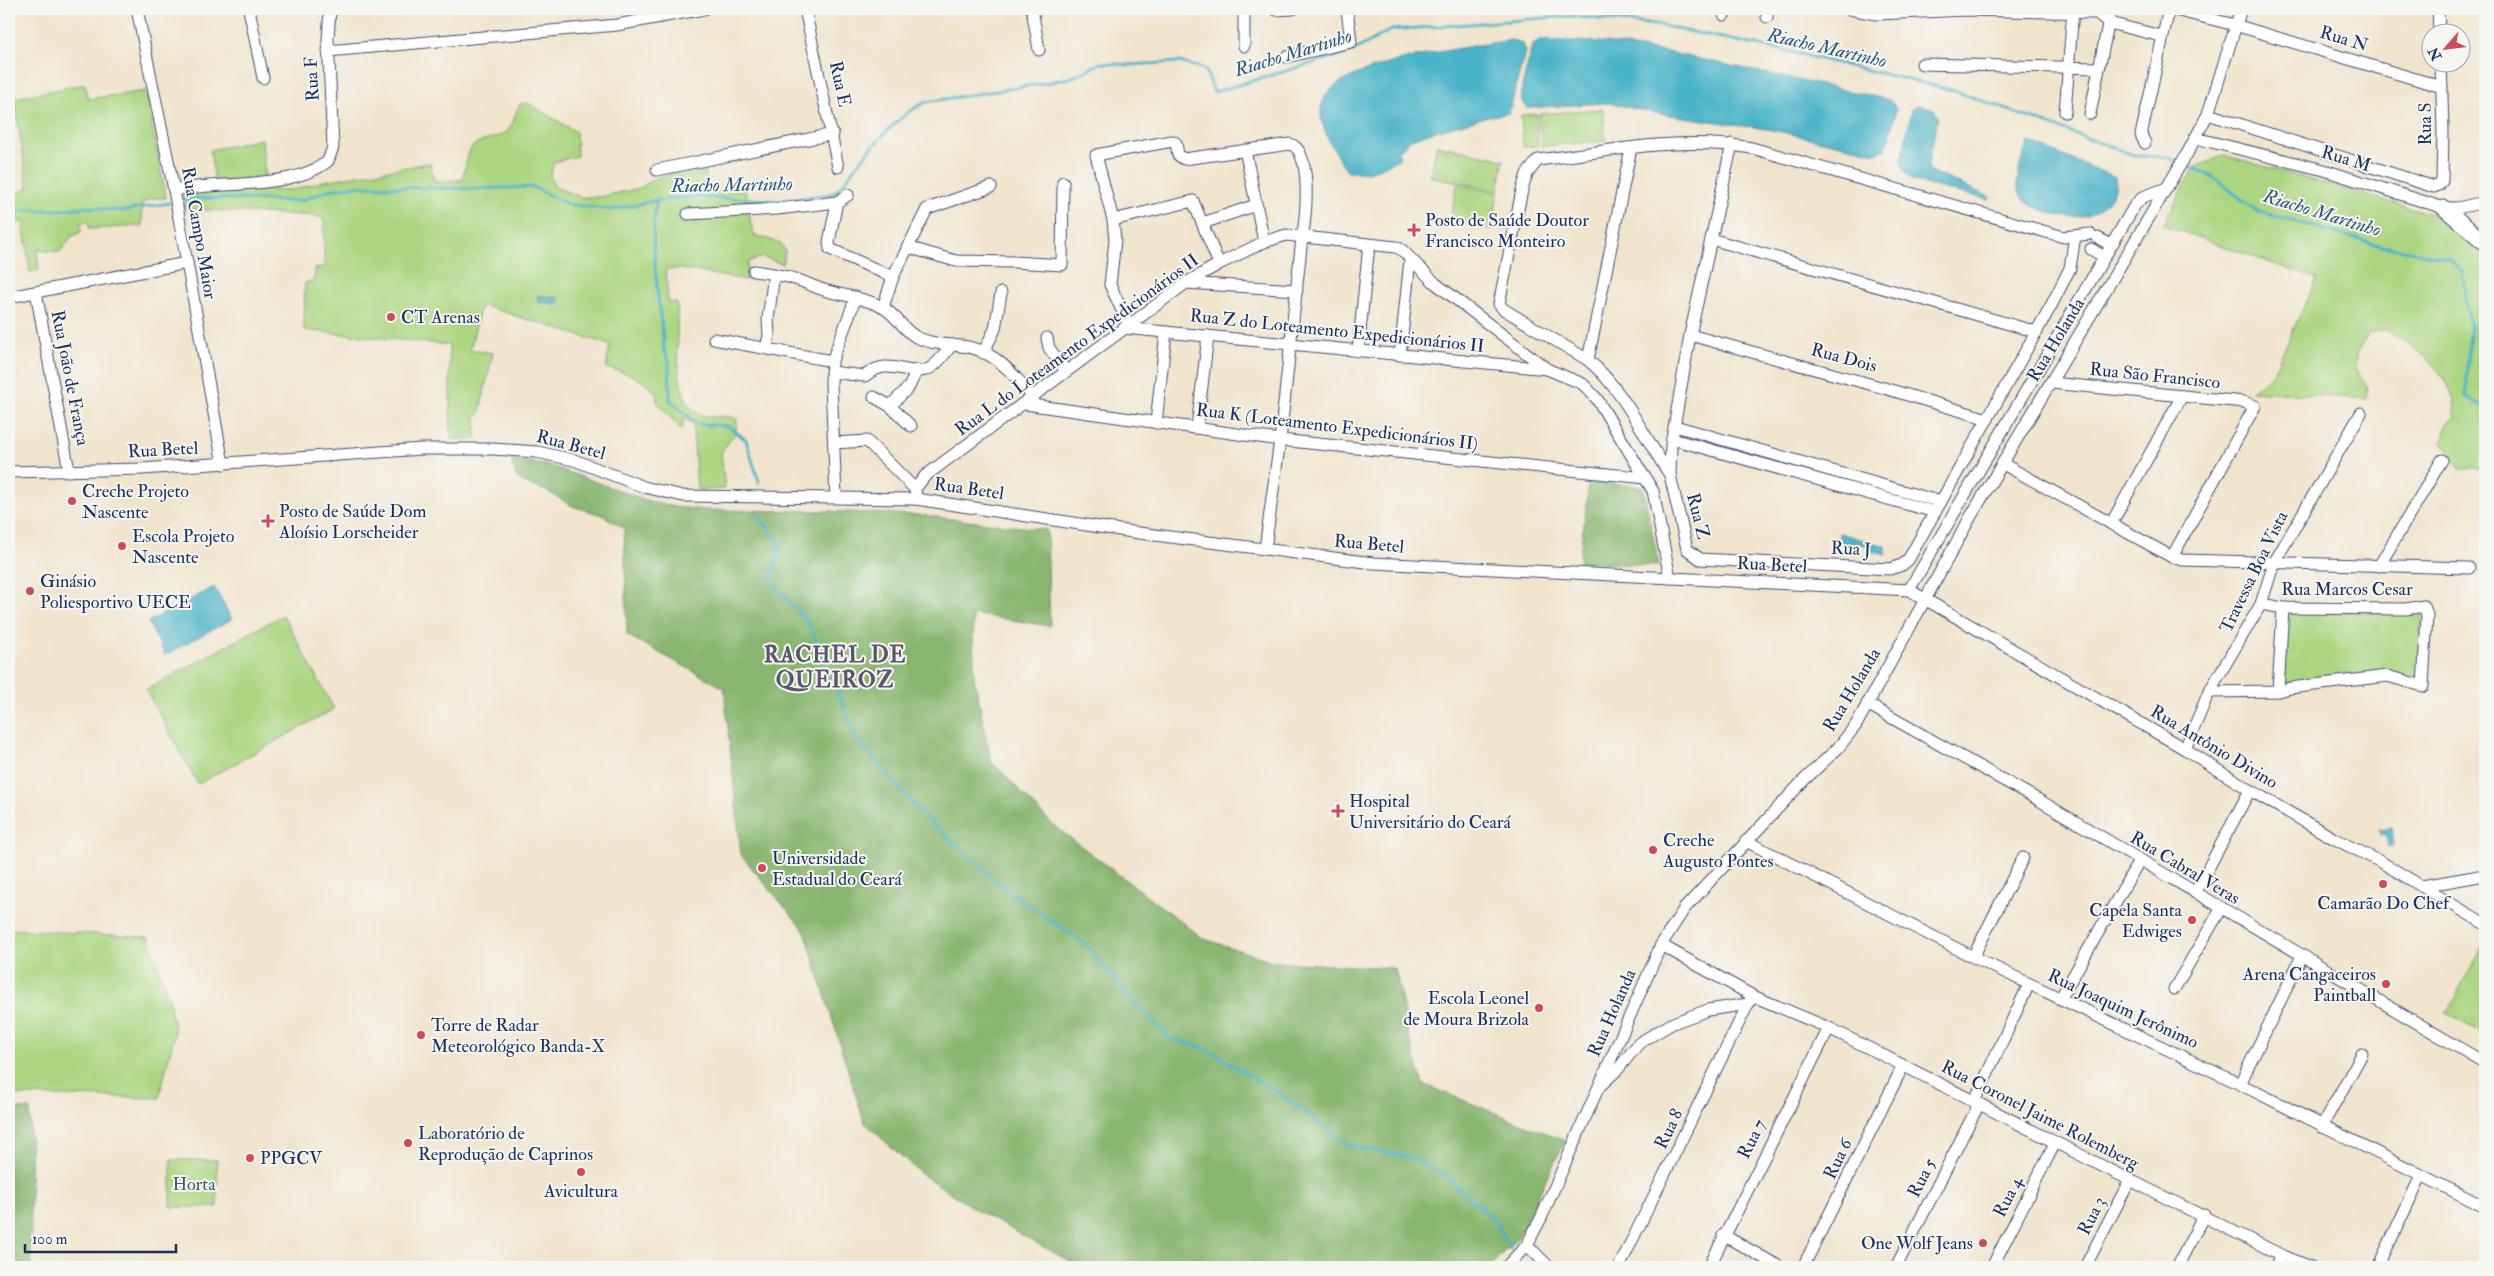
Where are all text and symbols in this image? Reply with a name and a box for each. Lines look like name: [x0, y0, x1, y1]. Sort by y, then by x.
street label: Rua N: [2317, 21, 2371, 57]
water label: Riacho Martinho: [1764, 22, 1889, 73]
north arrow: [2422, 22, 2472, 72]
water label: Riacho Martinho: [1230, 24, 1355, 83]
text: N: [2424, 44, 2446, 64]
street label: Rua F: [299, 56, 325, 102]
street label: Rua E: [824, 59, 856, 109]
street label: Rua S: [2414, 102, 2437, 146]
street label: Rua M: [2318, 141, 2374, 177]
street label: Rua Campo Maior: [176, 165, 222, 301]
water label: Riacho Martinho: [670, 172, 793, 198]
water label: Riacho Martinho: [2259, 183, 2384, 242]
place label: Posto de Saúde Doutor Francisco Monteiro: [1425, 209, 1589, 253]
marker: Posto de Saúde Doutor Francisco Monteiro: [1407, 223, 1421, 237]
street label: Rua L do Loteamento Expedicionários II: [951, 249, 1203, 441]
street label: Rua Holanda: [2022, 293, 2090, 386]
street label: Rua Z do Loteamento Expedicionários II: [1189, 304, 1485, 358]
place label: CT Arenas: [401, 306, 480, 329]
street label: Rua João de França: [46, 308, 95, 448]
marker: CT Arenas: [385, 311, 397, 323]
street label: Rua Dois: [1808, 338, 1880, 378]
street label: Rua São Francisco: [2088, 358, 2222, 394]
street label: Rua K (Loteamento Expedicionários II): [1195, 398, 1479, 456]
street label: Rua Betel: [534, 425, 608, 465]
street label: Rua Betel: [127, 437, 199, 463]
street label: Rua Betel: [932, 473, 1006, 505]
place label: Creche Projeto Nascente: [82, 480, 189, 524]
street label: Rua Z: [1681, 491, 1715, 541]
marker: Creche Projeto Nascente: [66, 495, 78, 507]
place label: Posto de Saúde Dom Aloísio Lorscheider: [278, 500, 426, 544]
street label: Travessa Boa Vista: [2215, 507, 2294, 637]
marker: Posto de Saúde Dom Aloísio Lorscheider: [261, 514, 275, 528]
place label: Escola Projeto Nascente: [132, 525, 235, 569]
street label: Rua Betel: [1333, 529, 1405, 559]
street label: Rua J: [1830, 536, 1872, 562]
marker: Escola Projeto Nascente: [116, 540, 128, 552]
street label: Rua Betel: [1736, 552, 1808, 578]
place label: Ginásio Poliesportivo UECE: [40, 570, 191, 614]
street label: Rua Marcos Cesar: [2281, 578, 2413, 601]
marker: Ginásio Poliesportivo UECE: [24, 585, 36, 597]
district label: RACHEL DE QUEIROZ: [764, 641, 906, 694]
street label: Rua Holanda: [1818, 643, 1886, 736]
street label: Rua Antônio Divino: [2146, 700, 2282, 794]
place label: Hospital Universitário do Ceará: [1349, 790, 1512, 834]
marker: Hospital Universitário do Ceará: [1331, 804, 1345, 818]
street label: Rua Cabral Veras: [2126, 826, 2244, 910]
place label: Creche Augusto Pontes: [1662, 829, 1774, 873]
marker: Creche Augusto Pontes: [1647, 844, 1659, 856]
place label: Universidade Estadual do Ceará: [772, 847, 902, 891]
marker: Universidade Estadual do Ceará: [756, 862, 768, 874]
marker: Camarão Do Chef: [2377, 878, 2389, 890]
place label: Camarão Do Chef: [2317, 892, 2452, 915]
place label: Capela Santa Edwiges: [2089, 899, 2183, 943]
marker: Capela Santa Edwiges: [2186, 914, 2198, 926]
place label: Arena Cangaceiros Paintball: [2242, 963, 2376, 1007]
street label: Rua Joaquim Jerônimo: [2044, 964, 2202, 1054]
street label: Rua Holanda: [1582, 965, 1642, 1061]
marker: Arena Cangaceiros Paintball: [2380, 978, 2392, 990]
place label: Escola Leonel de Moura Brizola: [1403, 987, 1530, 1031]
marker: Escola Leonel de Moura Brizola: [1533, 1002, 1545, 1014]
place label: Torre de Radar Meteorológico Banda-X: [431, 1014, 606, 1058]
marker: Torre de Radar Meteorológico Banda-X: [415, 1029, 427, 1041]
street label: Rua Coronel Jaime Rolemberg: [1937, 1055, 2144, 1175]
street label: Rua 8: [1650, 1105, 1688, 1153]
street label: Rua 7: [1732, 1115, 1772, 1163]
place label: Laboratório de Reprodução de Caprinos: [418, 1122, 593, 1166]
street label: Rua 6: [1818, 1134, 1858, 1183]
marker: Laboratório de Reprodução de Caprinos: [402, 1137, 414, 1149]
place label: PPGCV: [260, 1147, 323, 1170]
marker: PPGCV: [244, 1152, 256, 1164]
street label: Rua 5: [1902, 1154, 1942, 1202]
marker: Avicultura: [575, 1166, 587, 1178]
street label: Rua 4: [1988, 1172, 2029, 1221]
park label: Horta: [172, 1173, 216, 1196]
place label: Avicultura: [543, 1180, 618, 1203]
street label: Rua 3: [2073, 1193, 2111, 1239]
scale bar: [25, 1221, 176, 1253]
text: 100 m: [32, 1230, 68, 1249]
place label: One Wolf Jeans: [1861, 1232, 1973, 1255]
marker: One Wolf Jeans: [1977, 1237, 1989, 1249]

